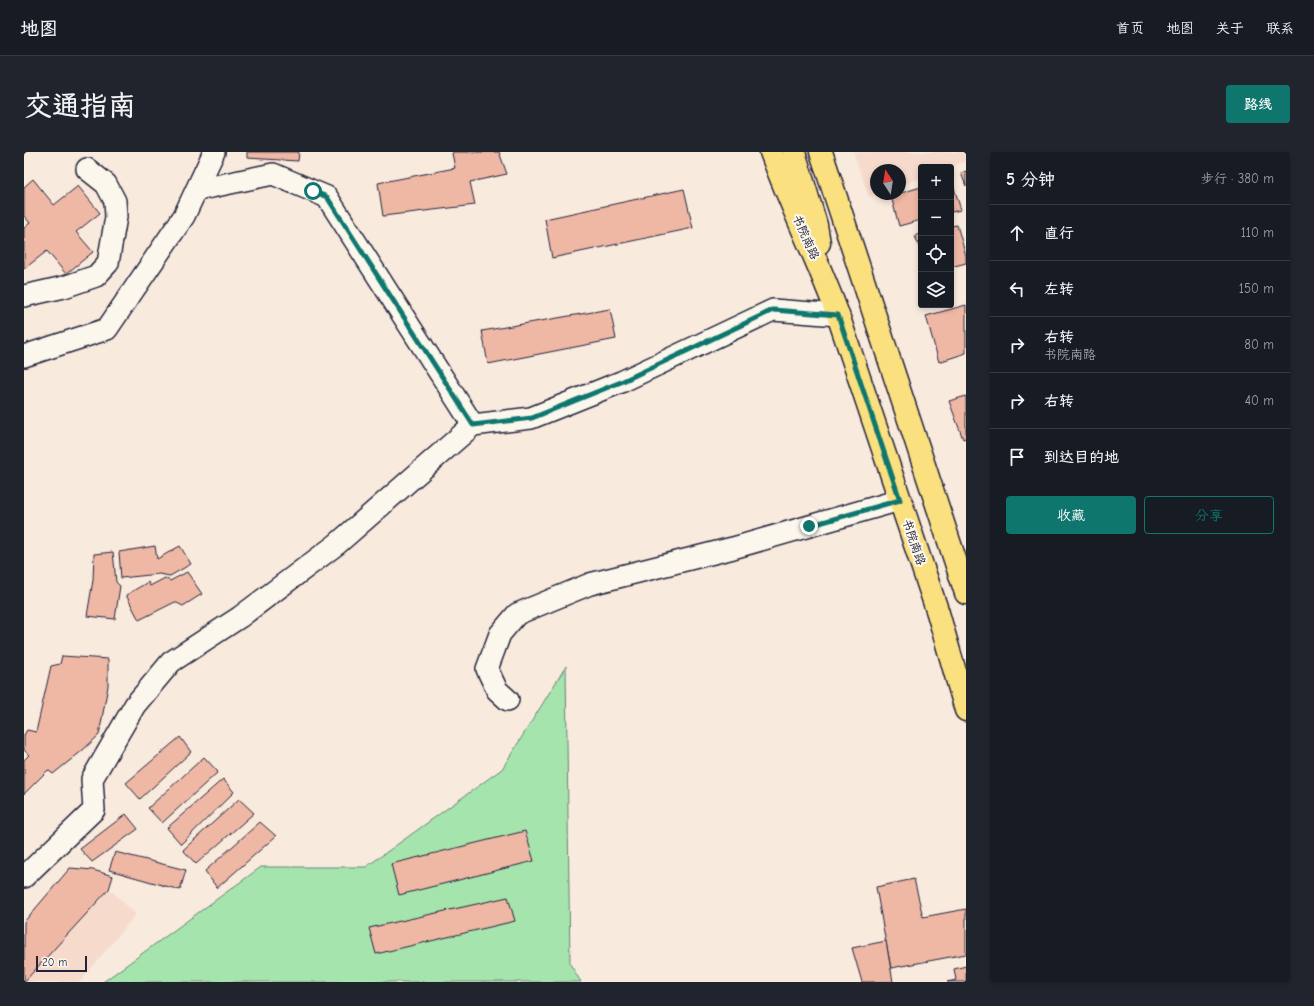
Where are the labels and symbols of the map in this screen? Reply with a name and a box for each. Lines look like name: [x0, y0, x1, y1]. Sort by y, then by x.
north arrow: [870, 164, 906, 200]
route start: [304, 182, 322, 200]
street label: 书院南路: [790, 212, 822, 262]
route end: [800, 517, 818, 535]
street label: 书院南路: [900, 517, 928, 567]
scale bar: [36, 954, 87, 973]

